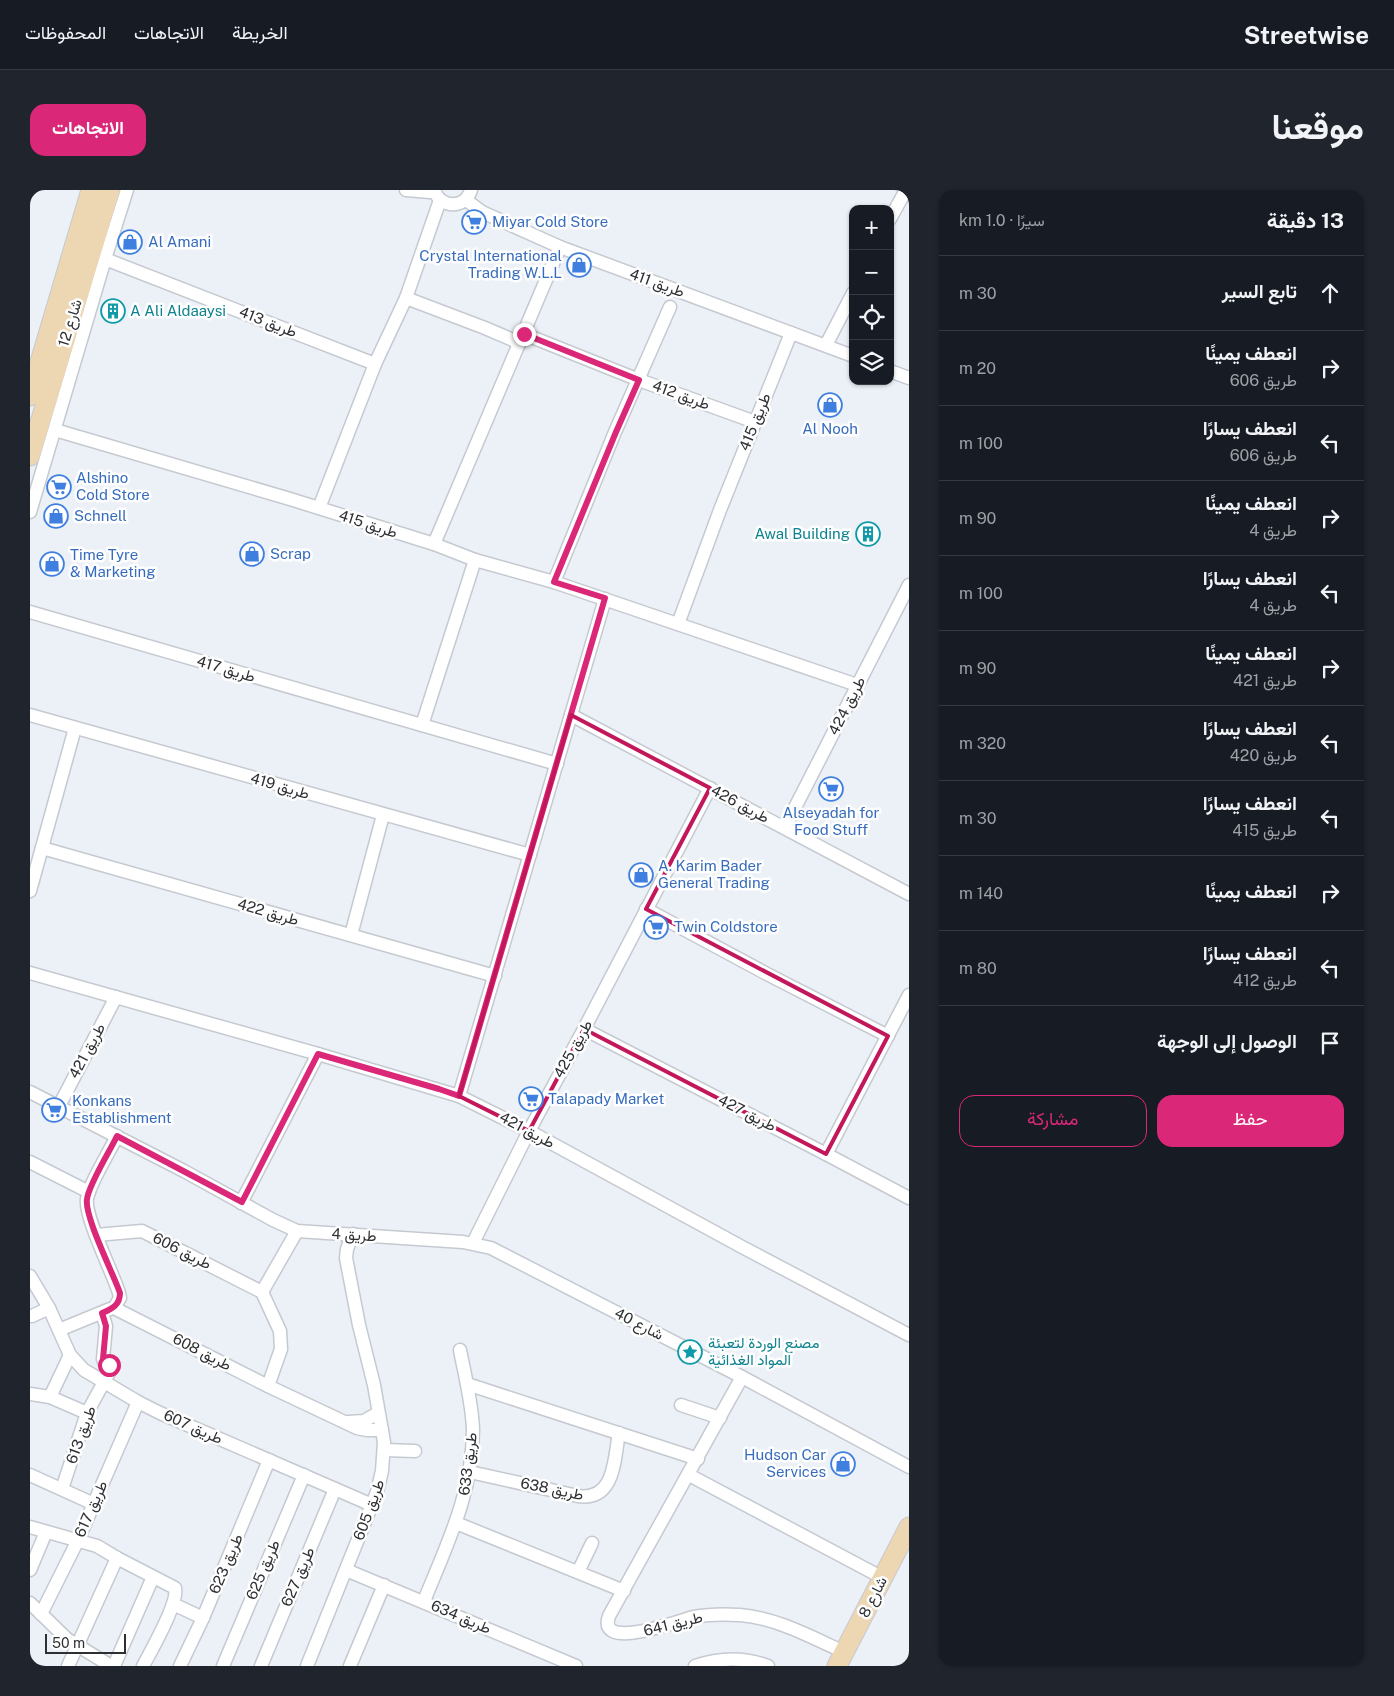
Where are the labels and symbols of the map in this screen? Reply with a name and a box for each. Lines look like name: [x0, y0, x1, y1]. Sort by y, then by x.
supermarket icon: Miyar Cold Store: [461, 209, 487, 235]
place label: Miyar Cold Store: [492, 213, 608, 230]
shop icon: Al Amani: [117, 229, 143, 255]
place label: Al Amani: [148, 233, 211, 250]
place label: Crystal International Trading W.L.L: [419, 247, 562, 281]
shop icon: Crystal International Trading W.L.L: [566, 252, 592, 278]
street label: طريق 411: [627, 265, 687, 302]
street label: شارع 12: [54, 297, 88, 350]
building icon: A Ali Aldaaysi: [100, 298, 126, 324]
place label: A Ali Aldaaysi: [130, 302, 226, 319]
street label: طريق 413: [236, 303, 300, 342]
route end: [513, 323, 536, 346]
street label: طريق 412: [649, 376, 712, 415]
street label: طريق 415: [735, 390, 776, 454]
shop icon: Al Nooh: [817, 392, 843, 418]
place label: Al Nooh: [802, 420, 858, 437]
place label: Alshino Cold Store: [76, 469, 150, 503]
supermarket icon: Alshino Cold Store: [46, 474, 72, 500]
shop icon: Schnell: [43, 503, 69, 529]
street label: طريق 415: [336, 506, 400, 543]
place label: Schnell: [74, 507, 127, 524]
building icon: Awal Building: [855, 521, 881, 547]
place label: Awal Building: [755, 525, 850, 542]
shop icon: Scrap: [239, 541, 265, 567]
place label: Scrap: [270, 545, 311, 562]
place label: Time Tyre & Marketing: [70, 546, 156, 580]
shop icon: Time Tyre & Marketing: [39, 551, 65, 577]
street label: طريق 417: [194, 652, 258, 687]
street label: طريق 424: [825, 674, 870, 739]
street label: طريق 419: [248, 769, 312, 804]
supermarket icon: Alseyadah for Food Stuff: [818, 776, 844, 802]
street label: طريق 426: [707, 781, 772, 828]
place label: Alseyadah for Food Stuff: [783, 804, 880, 838]
place label: A. Karim Bader General Trading: [658, 857, 770, 891]
shop icon: A. Karim Bader General Trading: [628, 862, 654, 888]
street label: طريق 422: [235, 895, 301, 930]
supermarket icon: Twin Coldstore: [643, 914, 669, 940]
place label: Twin Coldstore: [674, 918, 778, 935]
street label: طريق 425: [550, 1017, 597, 1082]
street label: طريق 421: [65, 1020, 110, 1082]
supermarket icon: Talapady Market: [518, 1086, 544, 1112]
place label: Talapady Market: [548, 1090, 664, 1107]
street label: طريق 427: [714, 1091, 779, 1136]
place label: Konkans Establishment: [72, 1092, 172, 1126]
supermarket icon: Konkans Establishment: [41, 1097, 67, 1123]
street label: طريق 421: [496, 1108, 558, 1153]
street label: طريق 4: [331, 1225, 377, 1246]
street label: طريق 606: [149, 1229, 214, 1274]
street label: شارع 40: [611, 1304, 667, 1346]
street label: طريق 608: [169, 1330, 235, 1375]
place label: مصنع الوردة لتعبئة المواد الغذائية: [708, 1334, 819, 1369]
place icon: مصنع الوردة لتعبئة المواد الغذائية: [677, 1339, 703, 1365]
route start: [98, 1354, 121, 1377]
street label: طريق 613: [62, 1403, 101, 1467]
street label: طريق 607: [160, 1406, 225, 1449]
street label: طريق 633: [455, 1431, 482, 1497]
place label: Hudson Car Services: [744, 1446, 826, 1480]
shop icon: Hudson Car Services: [830, 1451, 856, 1477]
street label: طريق 638: [519, 1474, 585, 1505]
street label: طريق 605: [350, 1477, 389, 1543]
street label: طريق 617: [71, 1478, 112, 1540]
street label: طريق 623: [205, 1531, 248, 1597]
street label: طريق 625: [242, 1537, 285, 1603]
street label: طريق 627: [277, 1544, 320, 1610]
street label: شارع 8: [855, 1573, 893, 1621]
street label: طريق 634: [428, 1596, 494, 1639]
street label: طريق 641: [642, 1608, 705, 1641]
scale bar: [45, 1631, 126, 1654]

